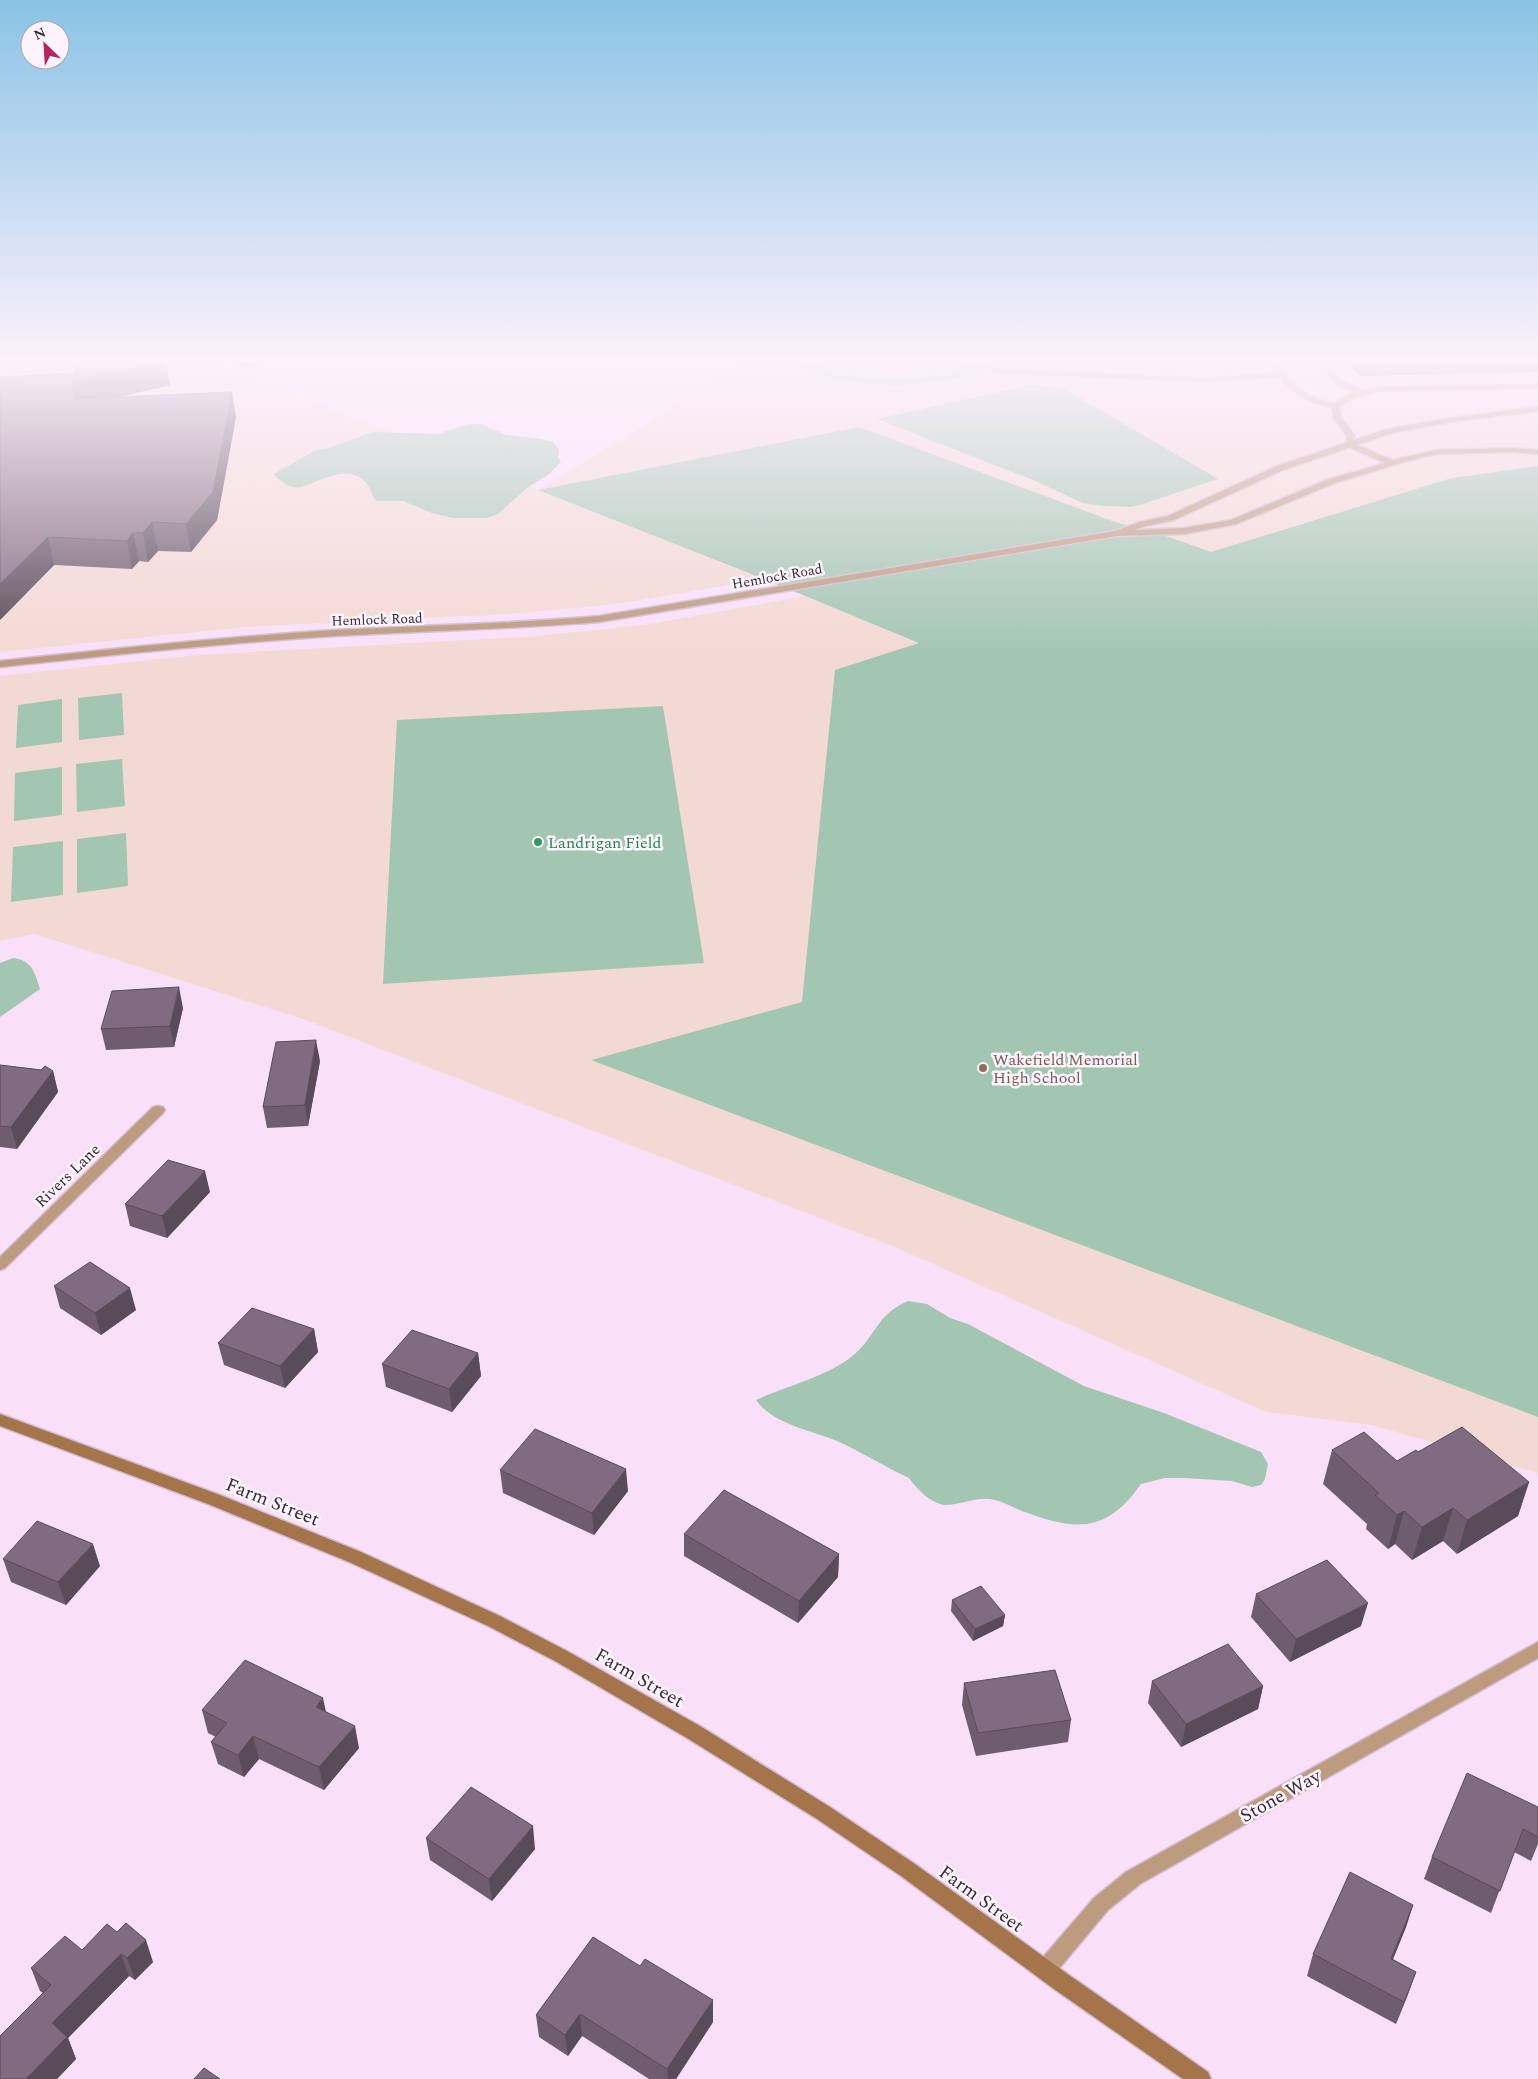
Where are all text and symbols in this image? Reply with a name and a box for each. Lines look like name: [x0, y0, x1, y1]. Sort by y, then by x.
north arrow: [20, 20, 70, 70]
text: N: [30, 22, 49, 46]
street label: Hemlock Road: [730, 558, 824, 595]
street label: Hemlock Road: [331, 607, 423, 632]
place label: Landrigan Field: [548, 831, 661, 855]
marker: Landrigan Field: [532, 836, 544, 848]
place label: Wakefield Memorial High School: [993, 1048, 1138, 1090]
marker: Wakefield Memorial High School: [977, 1062, 989, 1074]
street label: Rivers Lane: [29, 1138, 106, 1213]
street label: Farm Street: [221, 1470, 324, 1534]
street label: Farm Street: [589, 1641, 690, 1716]
street label: Stone Way: [1235, 1762, 1327, 1831]
street label: Farm Street: [933, 1858, 1030, 1940]

